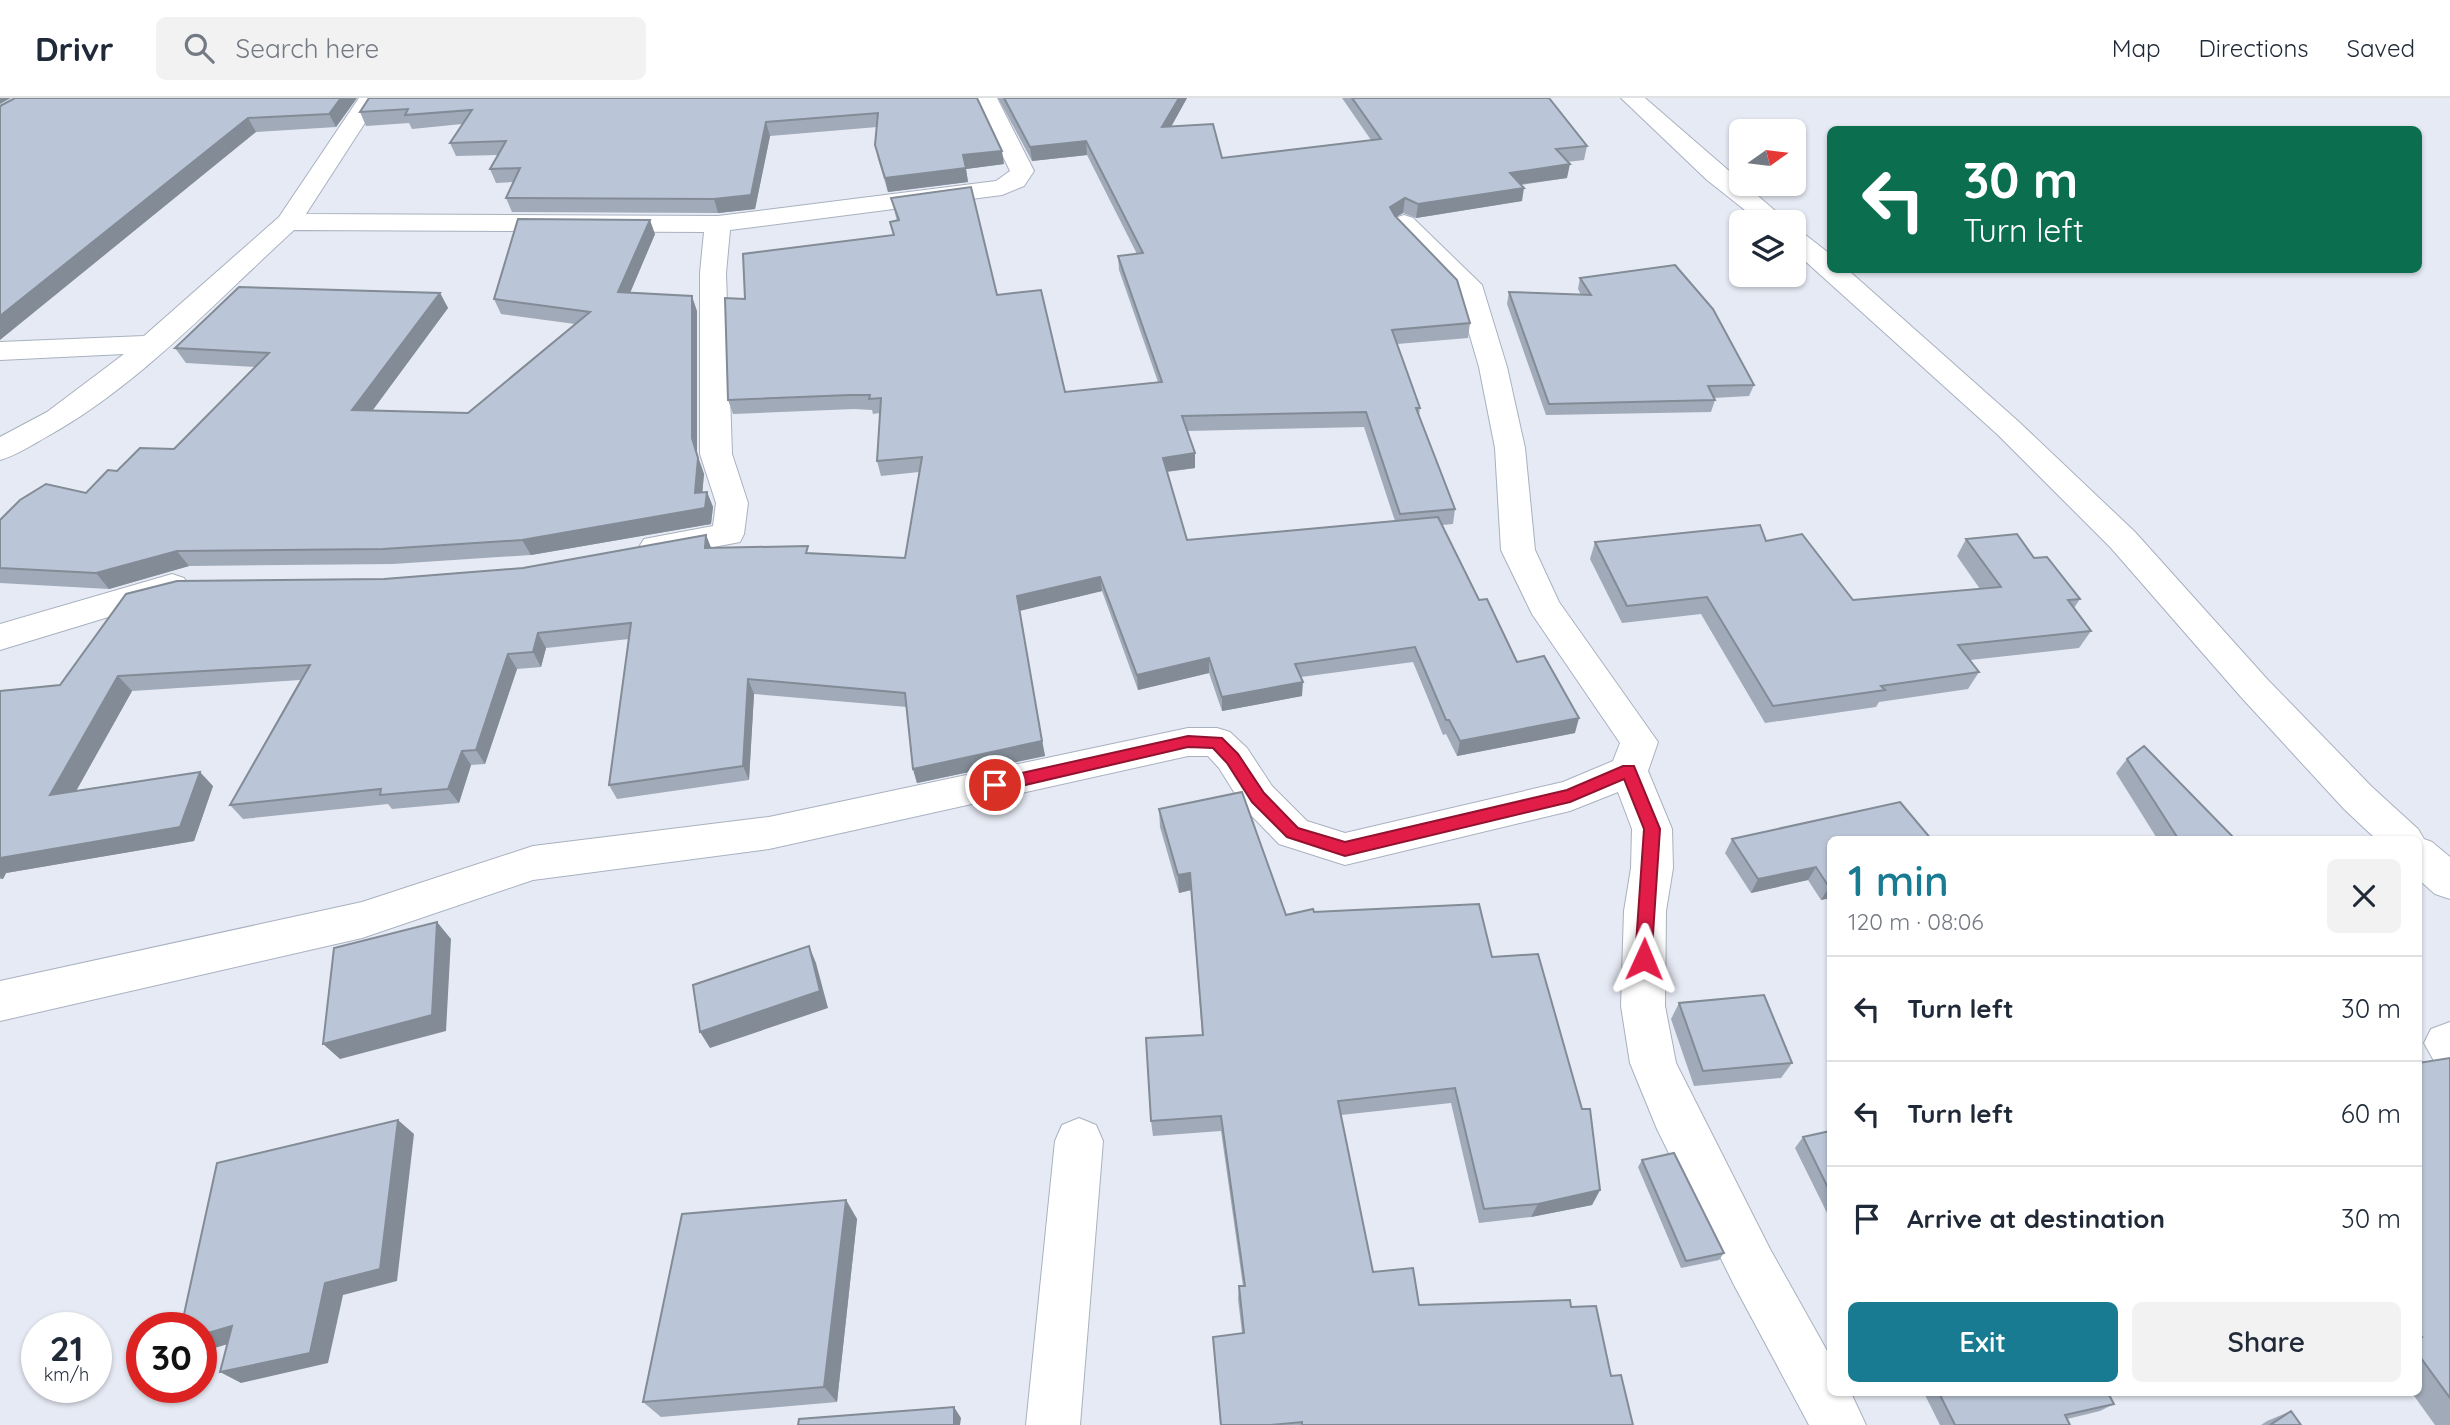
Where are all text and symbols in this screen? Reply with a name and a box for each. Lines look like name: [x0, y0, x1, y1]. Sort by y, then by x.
search box: [156, 17, 646, 80]
text: Drivr: [35, 28, 114, 69]
icon: search: [180, 29, 218, 67]
text: Search here: [236, 32, 379, 65]
text: Map: [2112, 33, 2161, 63]
text: Directions: [2199, 33, 2309, 63]
text: Saved: [2347, 33, 2415, 63]
north arrow: [1729, 119, 1806, 196]
map controls: [1729, 119, 1806, 287]
text: 30 m: [1963, 149, 2078, 210]
icon: left: [1848, 154, 1939, 245]
button: layers: [1729, 210, 1806, 287]
text: Turn left: [1963, 210, 2084, 250]
pin: [965, 755, 1025, 815]
icon: arrive: [976, 766, 1014, 804]
text: 1 min: [1848, 854, 1949, 907]
button: close: [2327, 859, 2401, 933]
text: 120 m · 08:06: [1848, 907, 1984, 936]
position arrow: [1607, 922, 1681, 996]
icon: left: [1848, 990, 1886, 1028]
text: Turn left: [1907, 992, 2014, 1025]
text: 30 m: [2341, 992, 2401, 1025]
icon: left: [1848, 1095, 1886, 1133]
text: Turn left: [1907, 1097, 2014, 1130]
text: 60 m: [2341, 1097, 2401, 1130]
icon: arrive: [1848, 1200, 1886, 1238]
text: Arrive at destination: [1907, 1202, 2165, 1235]
text: 30 m: [2341, 1202, 2401, 1235]
button: Exit: [1848, 1302, 2118, 1382]
button: Share: [2132, 1302, 2401, 1382]
speed limit sign: 30: [126, 1312, 217, 1403]
text: 21: [50, 1326, 83, 1370]
text: km/h: [44, 1363, 89, 1386]

